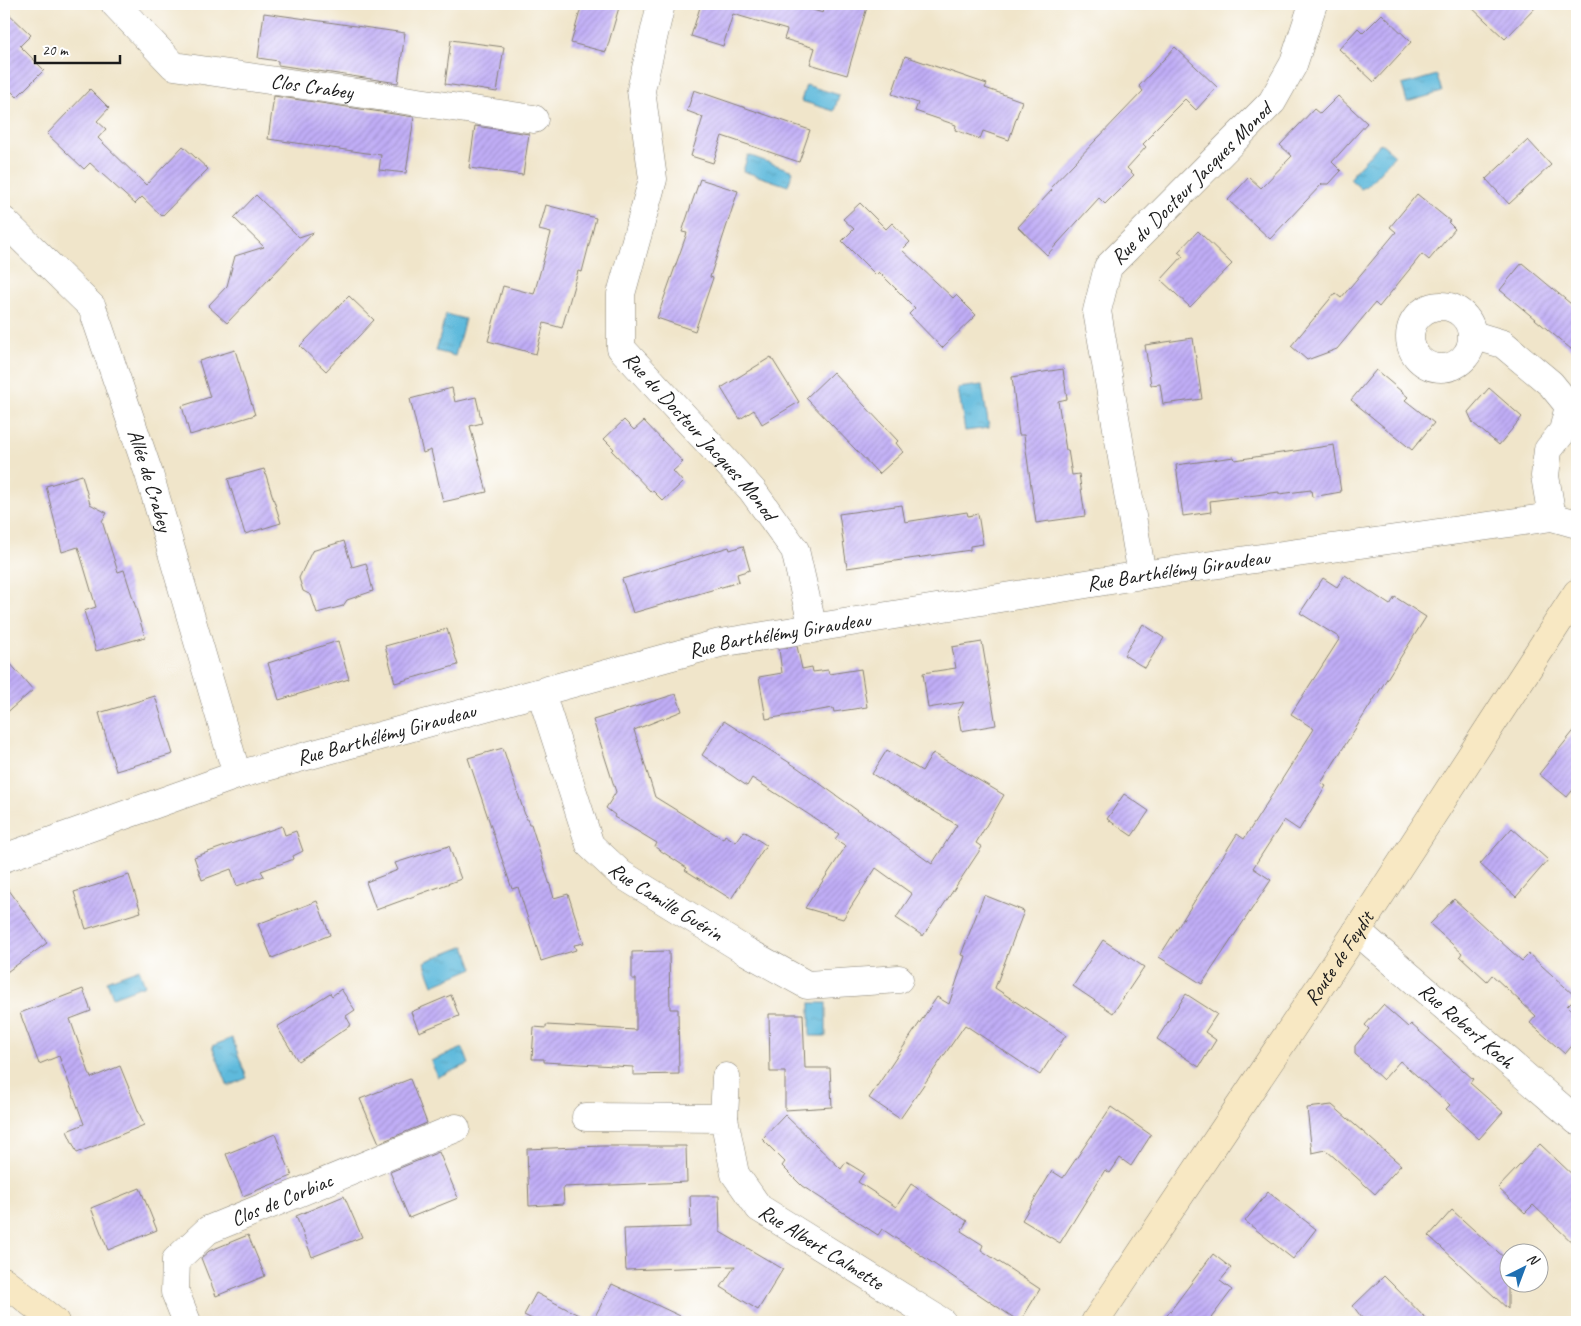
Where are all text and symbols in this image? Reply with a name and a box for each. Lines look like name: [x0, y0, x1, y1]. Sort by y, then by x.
scale bar: [35, 32, 120, 64]
text: 20 m: [42, 41, 69, 60]
street label: Clos Crabey: [269, 67, 356, 105]
street label: Rue du Docteur Jacques Monod: [1105, 95, 1279, 270]
street label: Rue du Docteur Jacques Monod: [618, 346, 784, 528]
street label: Allée de Crabey: [122, 426, 179, 536]
street label: Rue Barthélémy Giraudeau: [1085, 544, 1273, 597]
street label: Rue Barthélémy Giraudeau: [685, 606, 874, 664]
street label: Rue Barthélémy Giraudeau: [294, 697, 480, 771]
street label: Rue Camille Guérin: [603, 856, 728, 947]
street label: Route de Feydit: [1298, 904, 1381, 1010]
street label: Rue Robert Koch: [1414, 977, 1521, 1075]
street label: Clos de Corbiac: [227, 1167, 338, 1232]
street label: Rue Albert Calmette: [754, 1198, 889, 1296]
north arrow: [1498, 1244, 1548, 1294]
text: N: [1523, 1249, 1543, 1269]

